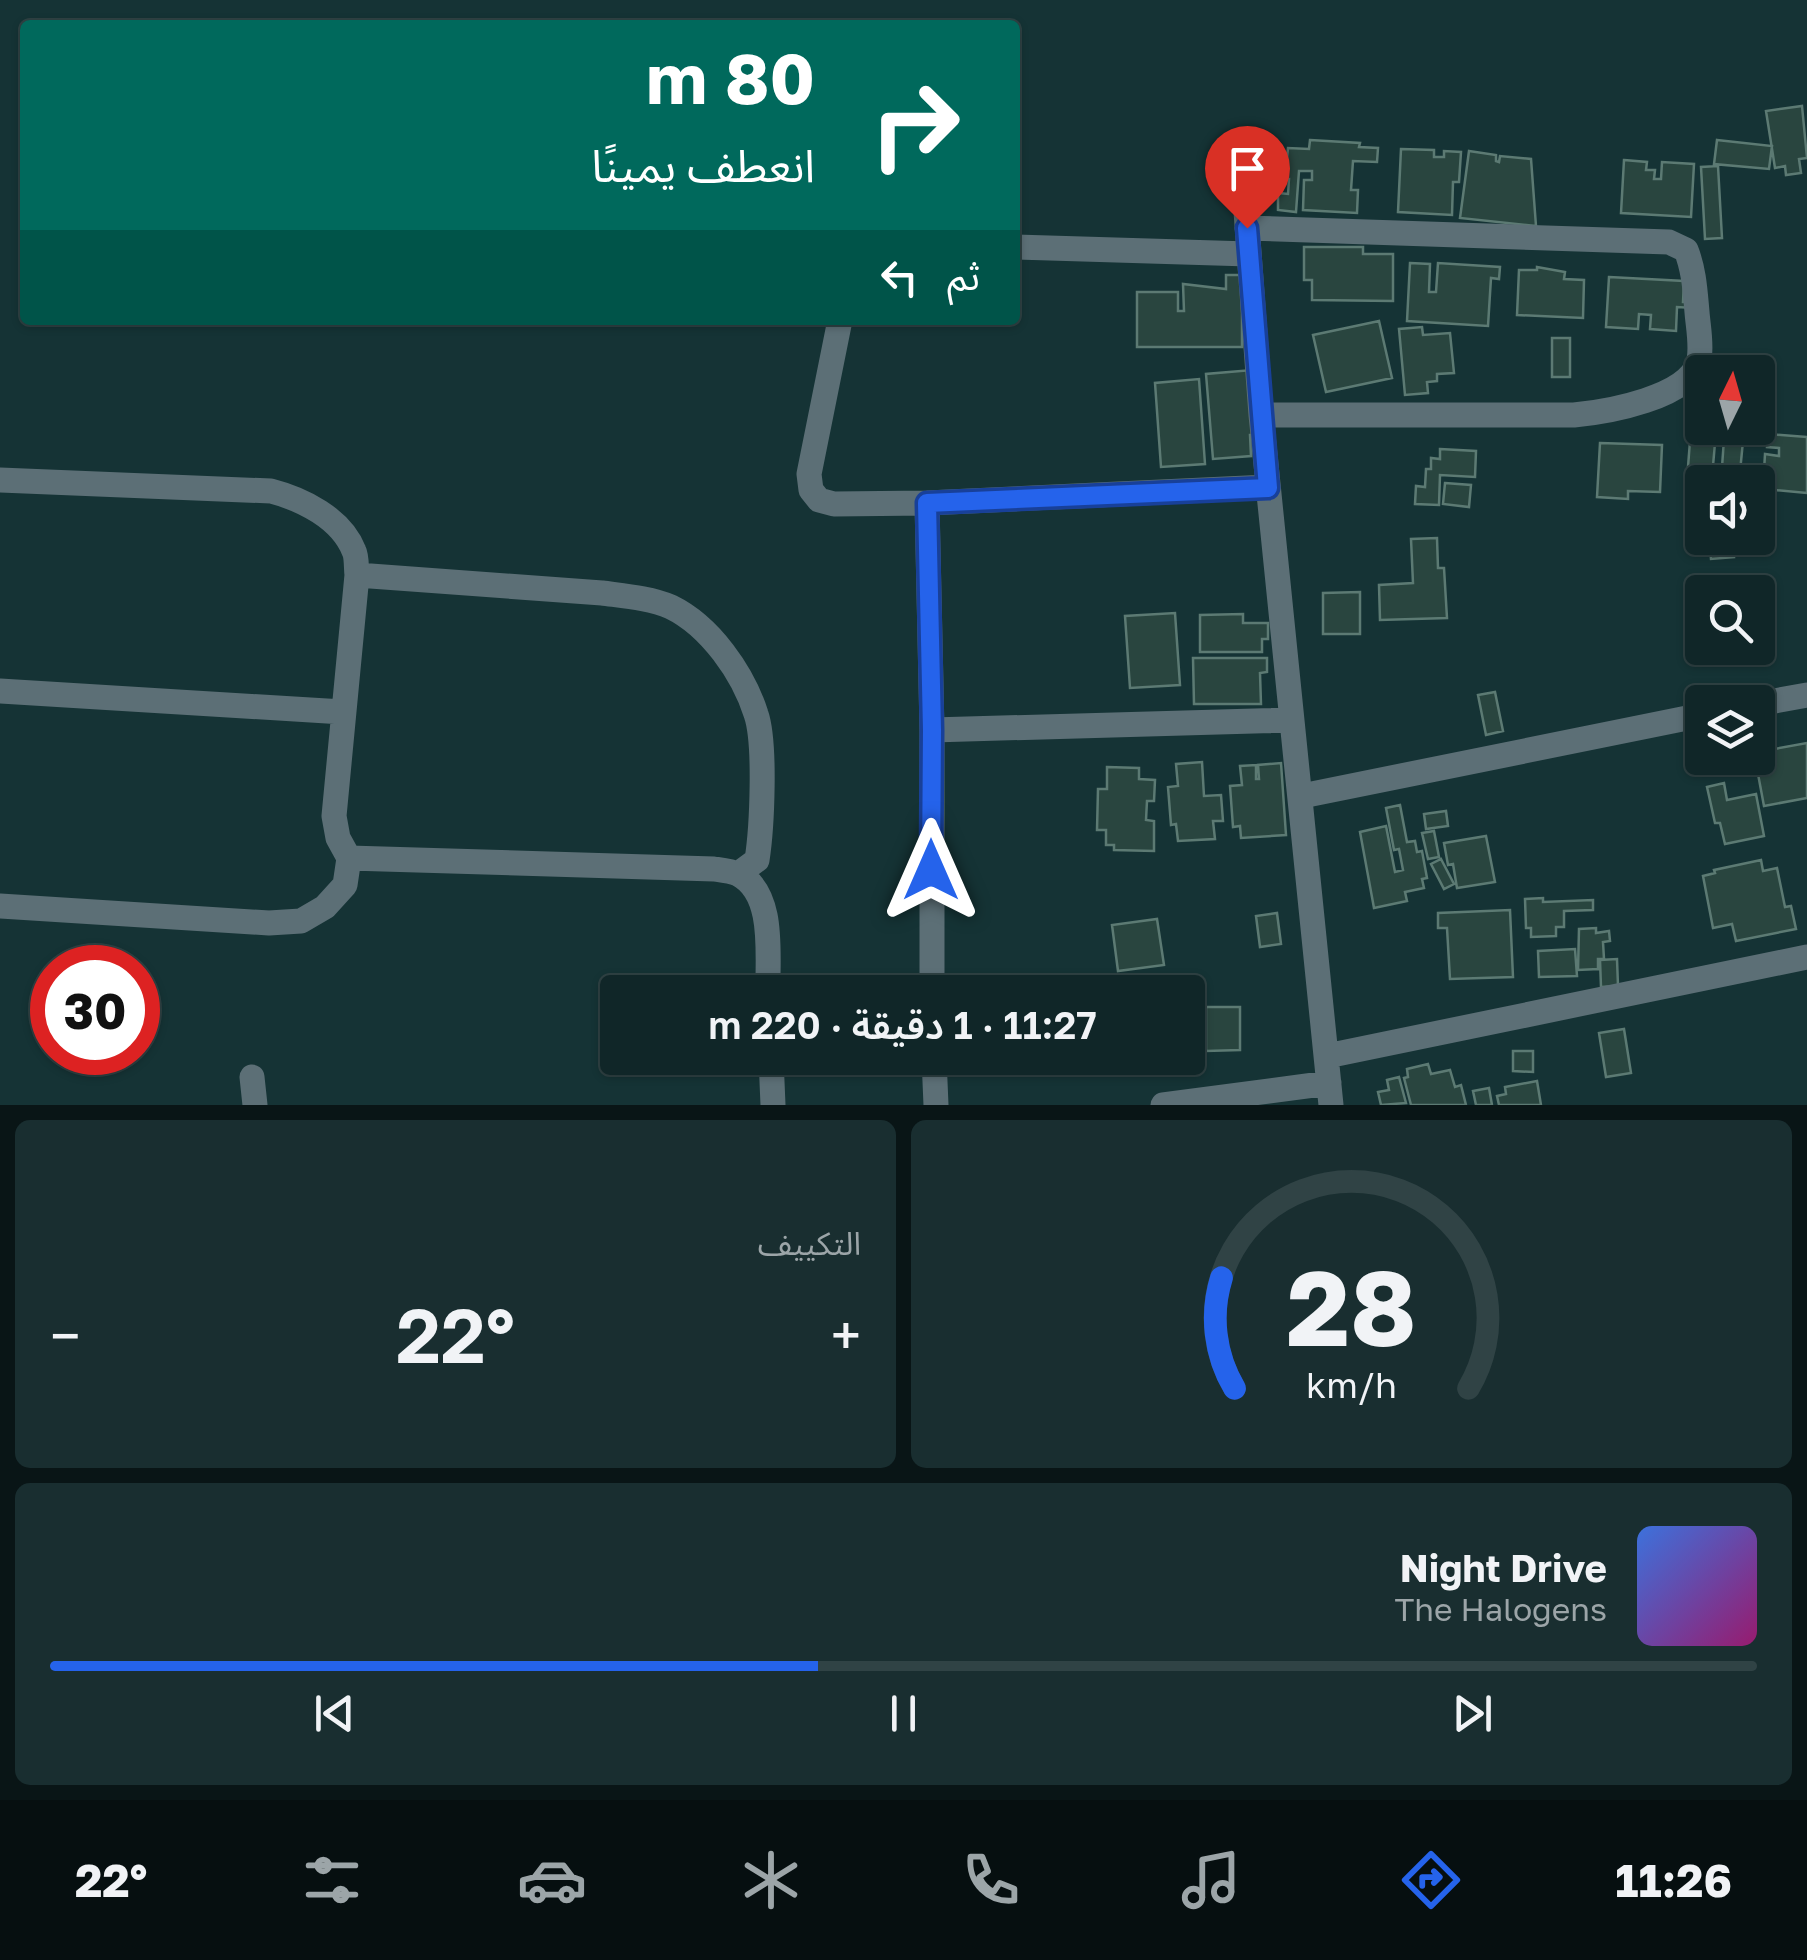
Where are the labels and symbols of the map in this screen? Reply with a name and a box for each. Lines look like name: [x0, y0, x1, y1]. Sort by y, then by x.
pin: [1205, 126, 1290, 229]
north arrow: [1685, 355, 1775, 445]
position arrow: [879, 818, 983, 922]
speed limit sign: 30: [30, 945, 160, 1075]

